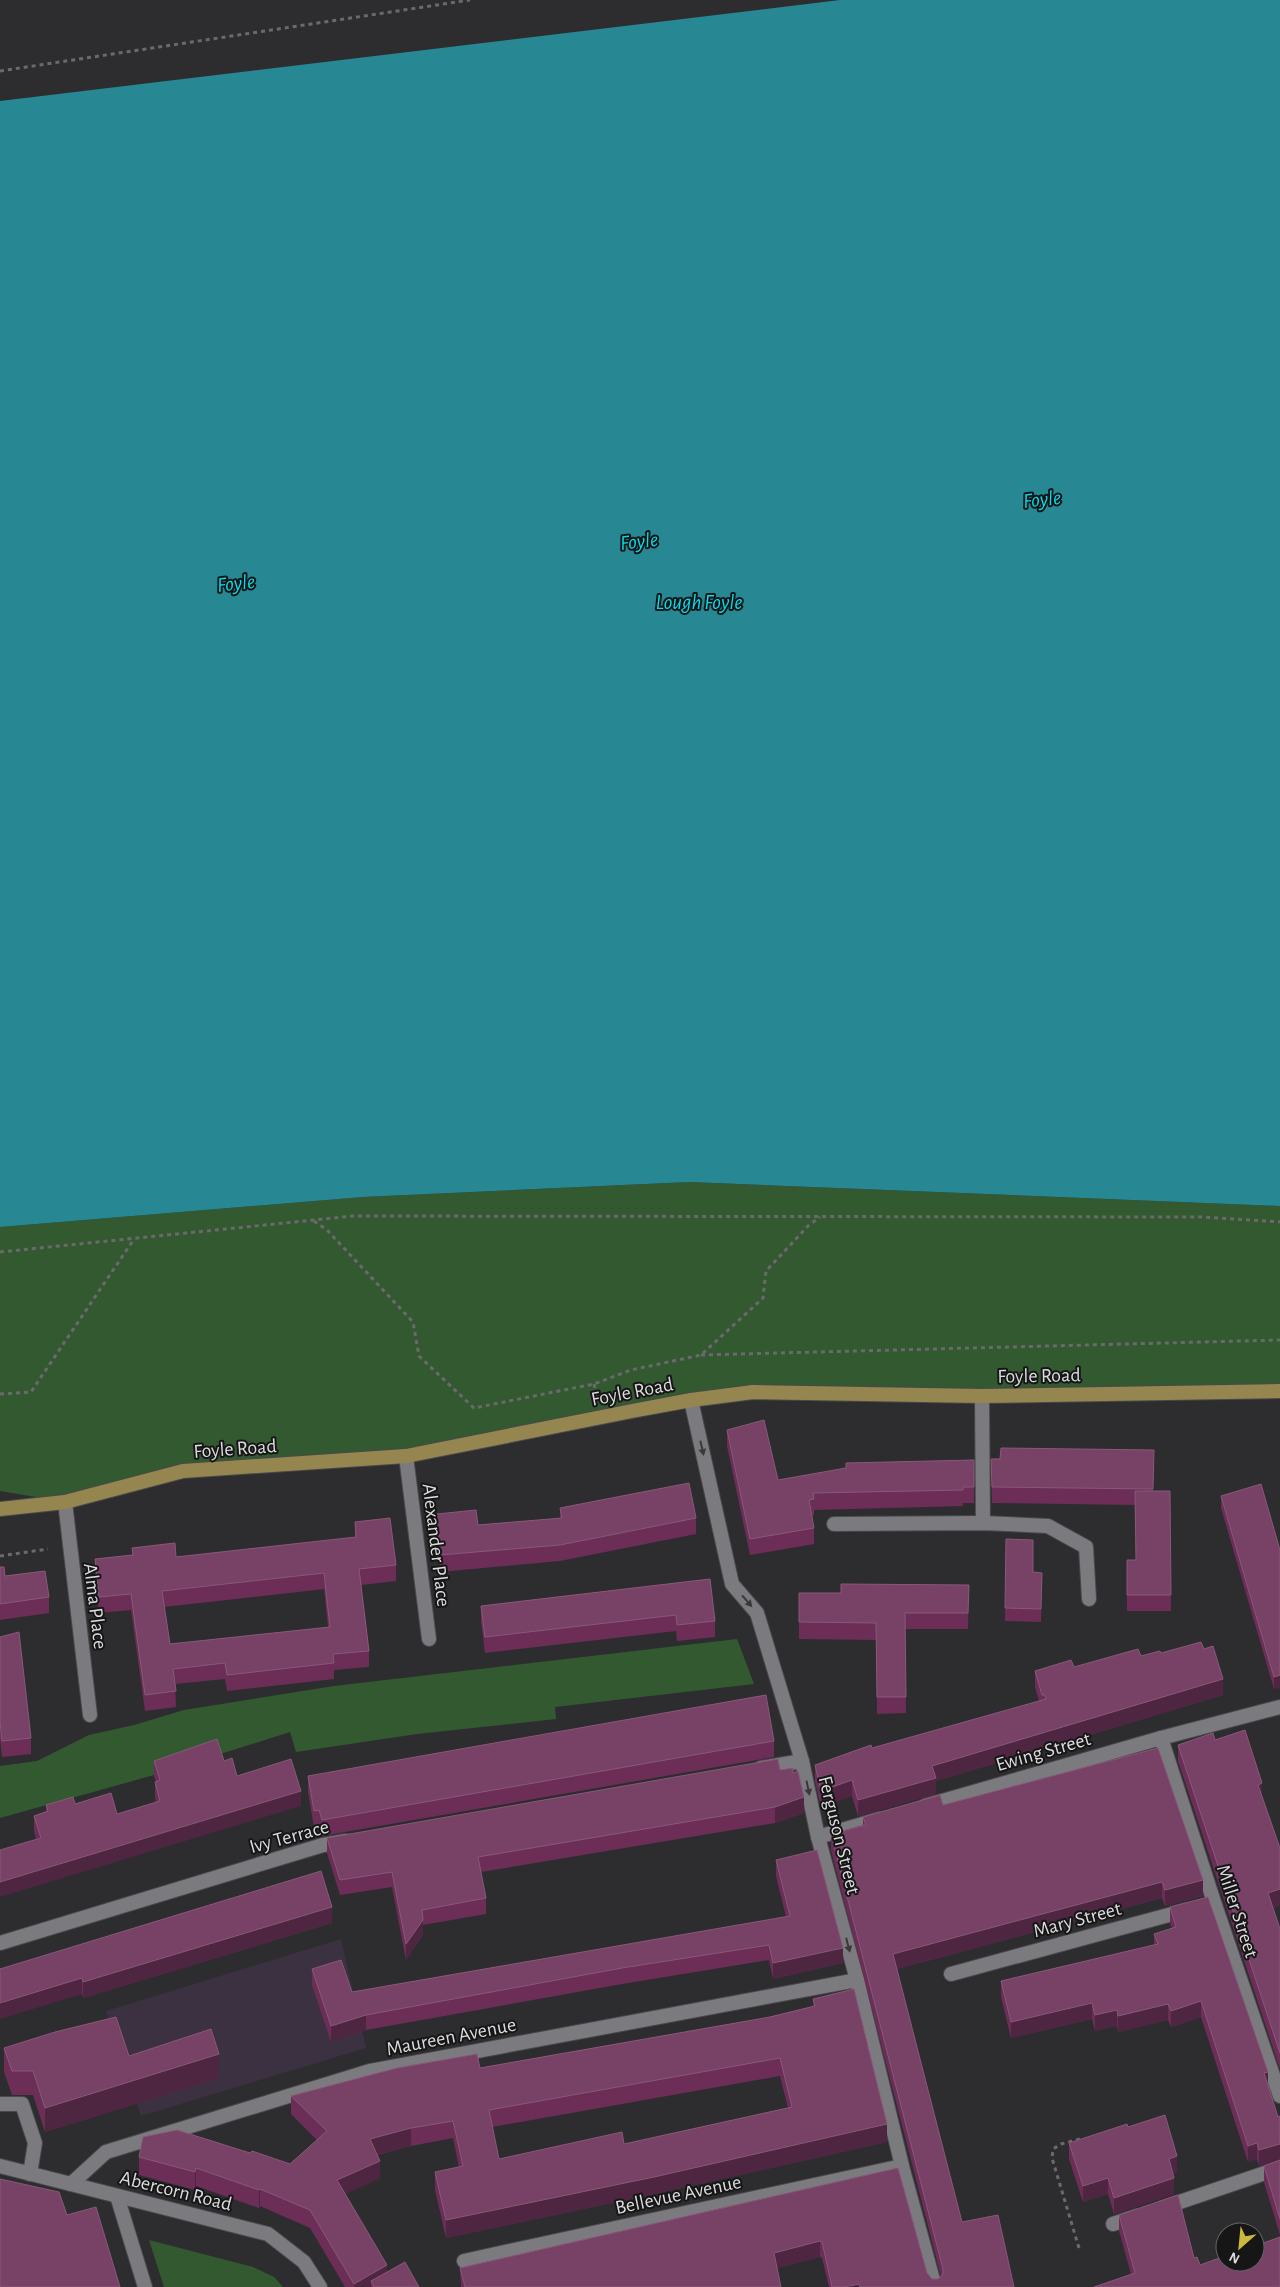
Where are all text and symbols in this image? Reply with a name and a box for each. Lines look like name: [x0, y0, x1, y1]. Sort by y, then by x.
water label: Foyle: [1022, 487, 1062, 512]
water label: Foyle: [619, 529, 659, 554]
water label: Foyle: [216, 571, 256, 596]
water label: Lough Foyle: [656, 592, 743, 613]
street label: Foyle Road: [997, 1365, 1081, 1387]
street label: Foyle Road: [589, 1374, 675, 1410]
street label: Foyle Road: [193, 1436, 277, 1462]
one-way arrow: [698, 1440, 706, 1456]
street label: Alexander Place: [419, 1482, 454, 1608]
street label: Alma Place: [80, 1562, 110, 1650]
one-way arrow: [741, 1595, 752, 1608]
street label: Ewing Street: [994, 1729, 1094, 1775]
street label: Ferguson Street: [815, 1774, 864, 1897]
one-way arrow: [804, 1780, 812, 1795]
street label: Ivy Terrace: [247, 1817, 331, 1857]
street label: Miller Street: [1213, 1862, 1262, 1961]
street label: Mary Street: [1031, 1898, 1124, 1941]
one-way arrow: [844, 1938, 852, 1953]
street label: Maureen Avenue: [385, 2015, 518, 2059]
street label: Abercorn Road: [118, 2167, 234, 2215]
street label: Bellevue Avenue: [613, 2172, 743, 2218]
north arrow: [1215, 2222, 1265, 2272]
text: N: [1227, 2249, 1242, 2266]

